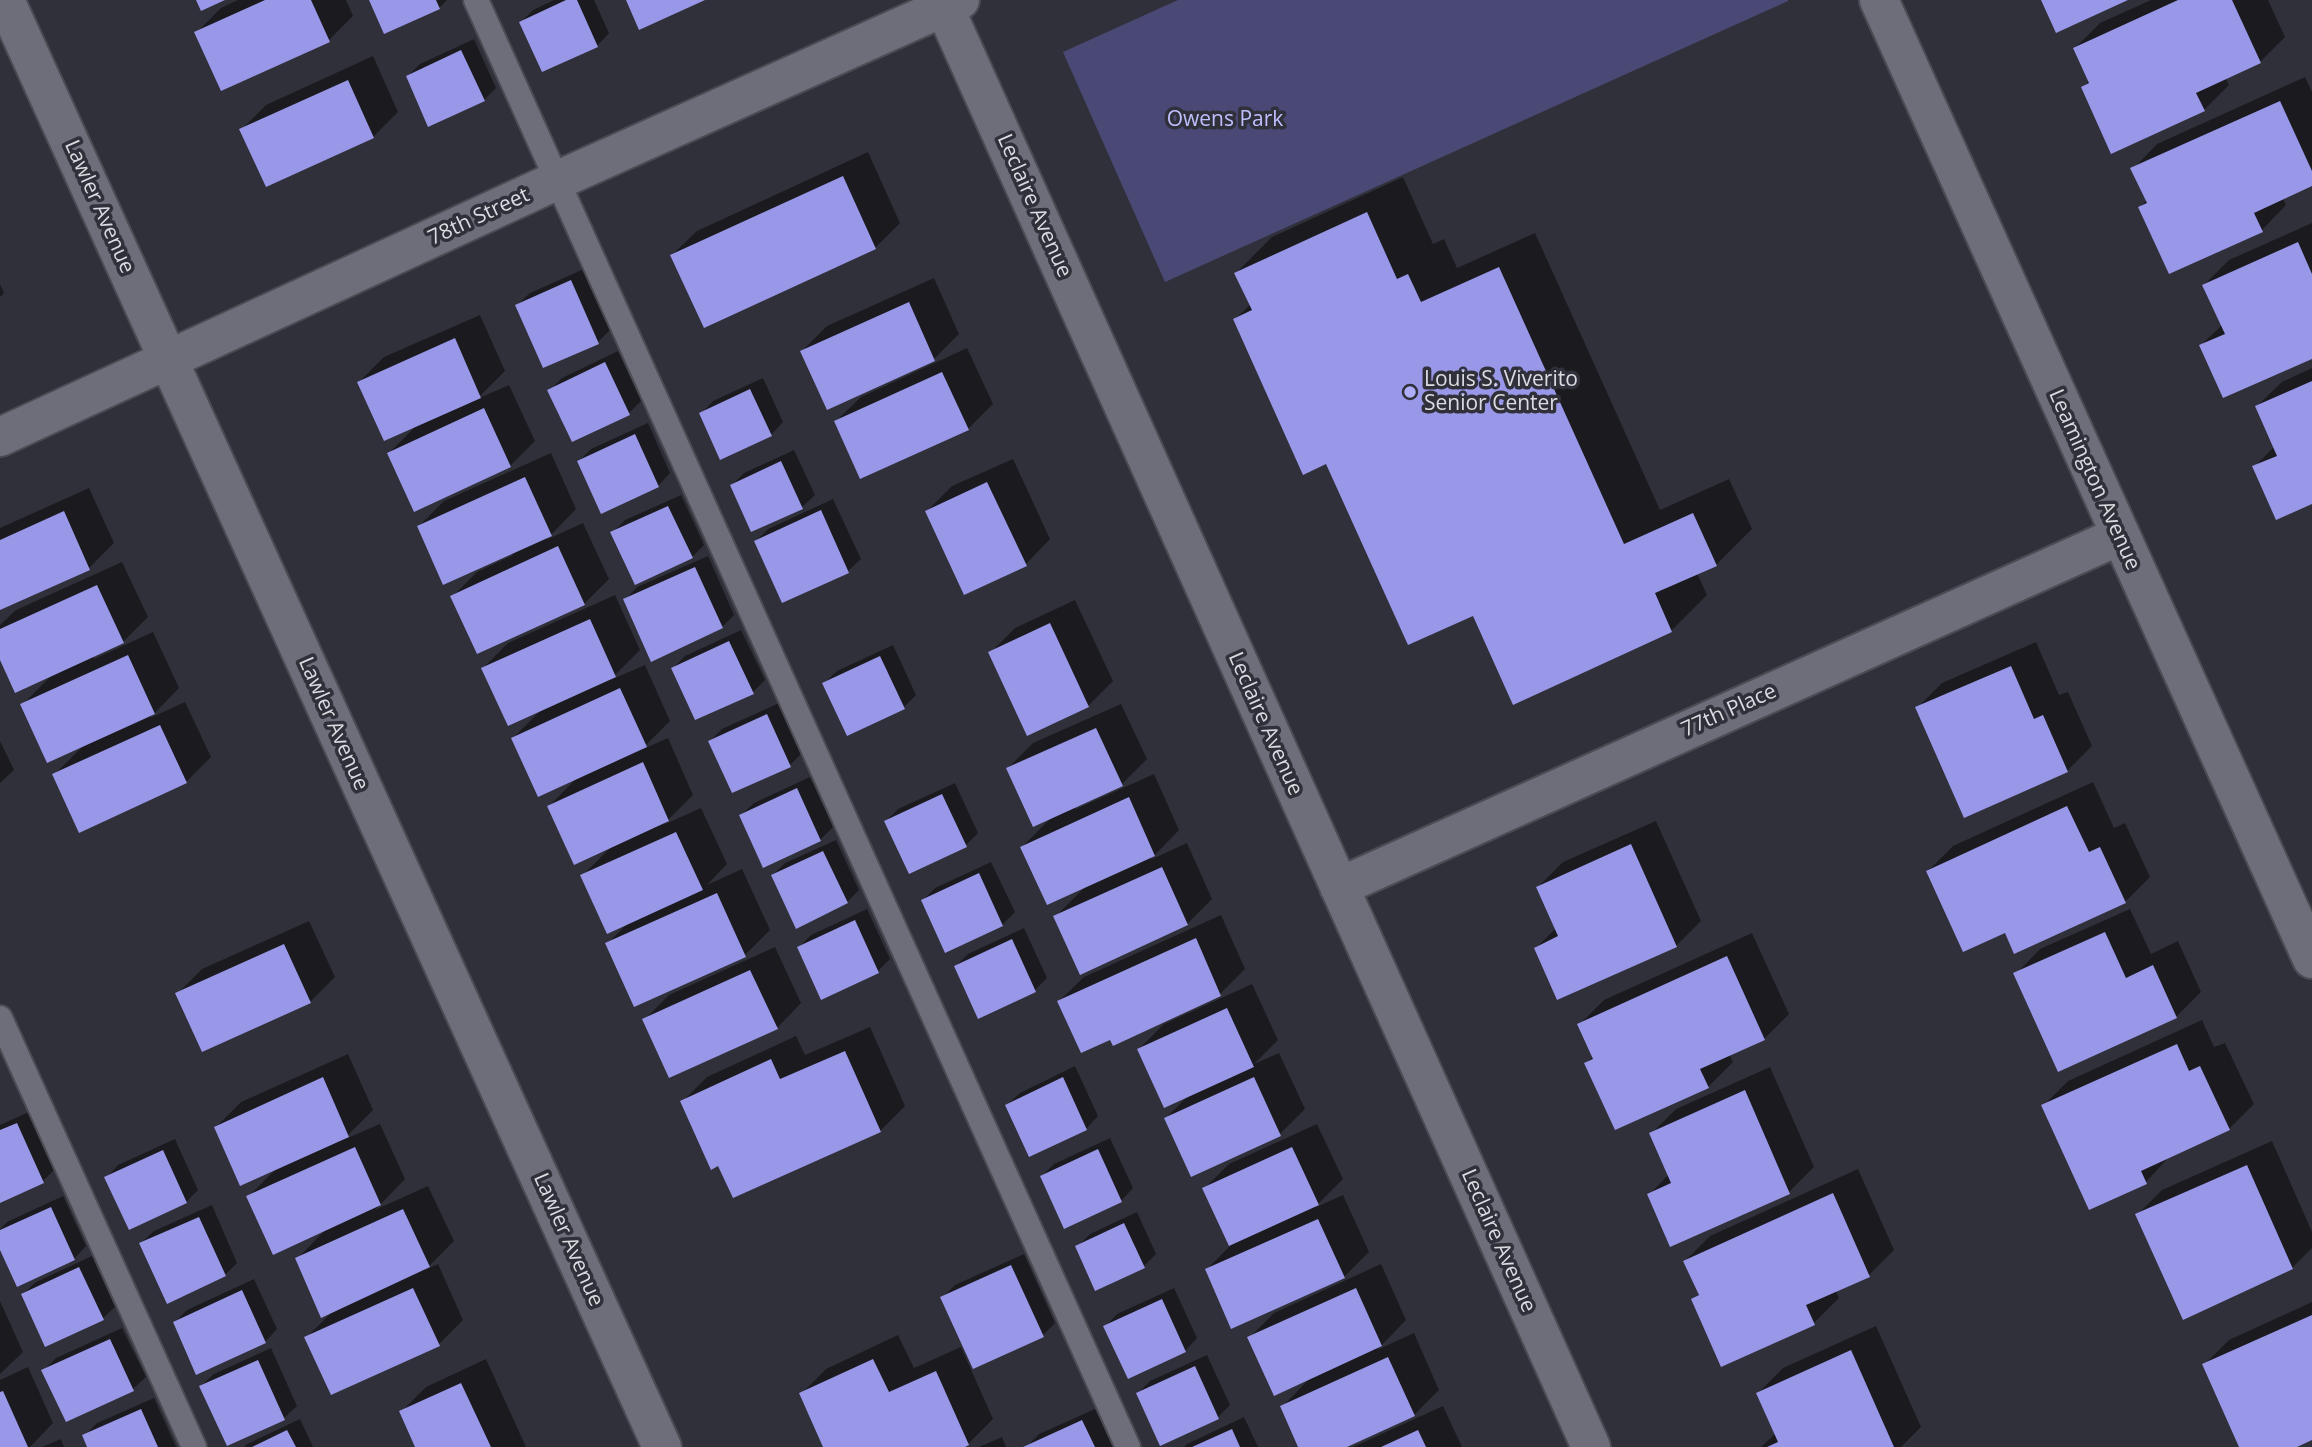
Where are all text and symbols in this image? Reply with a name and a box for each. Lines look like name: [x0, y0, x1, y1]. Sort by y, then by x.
park label: Owens Park: [1167, 107, 1283, 133]
street label: Leclaire Avenue: [991, 131, 1077, 281]
street label: Lawler Avenue: [58, 136, 140, 278]
street label: 78th Street: [425, 183, 533, 251]
place label: Louis S. Viverito Senior Center: [1424, 367, 1578, 417]
marker: Louis S. Viverito Senior Center: [1402, 384, 1418, 400]
street label: Leamington Avenue: [2043, 386, 2145, 574]
street label: Leclaire Avenue: [1222, 649, 1308, 799]
street label: Lawler Avenue: [292, 653, 374, 795]
street label: 77th Place: [1678, 679, 1780, 743]
street label: Leclaire Avenue: [1455, 1166, 1541, 1316]
street label: Lawler Avenue: [527, 1169, 609, 1311]

